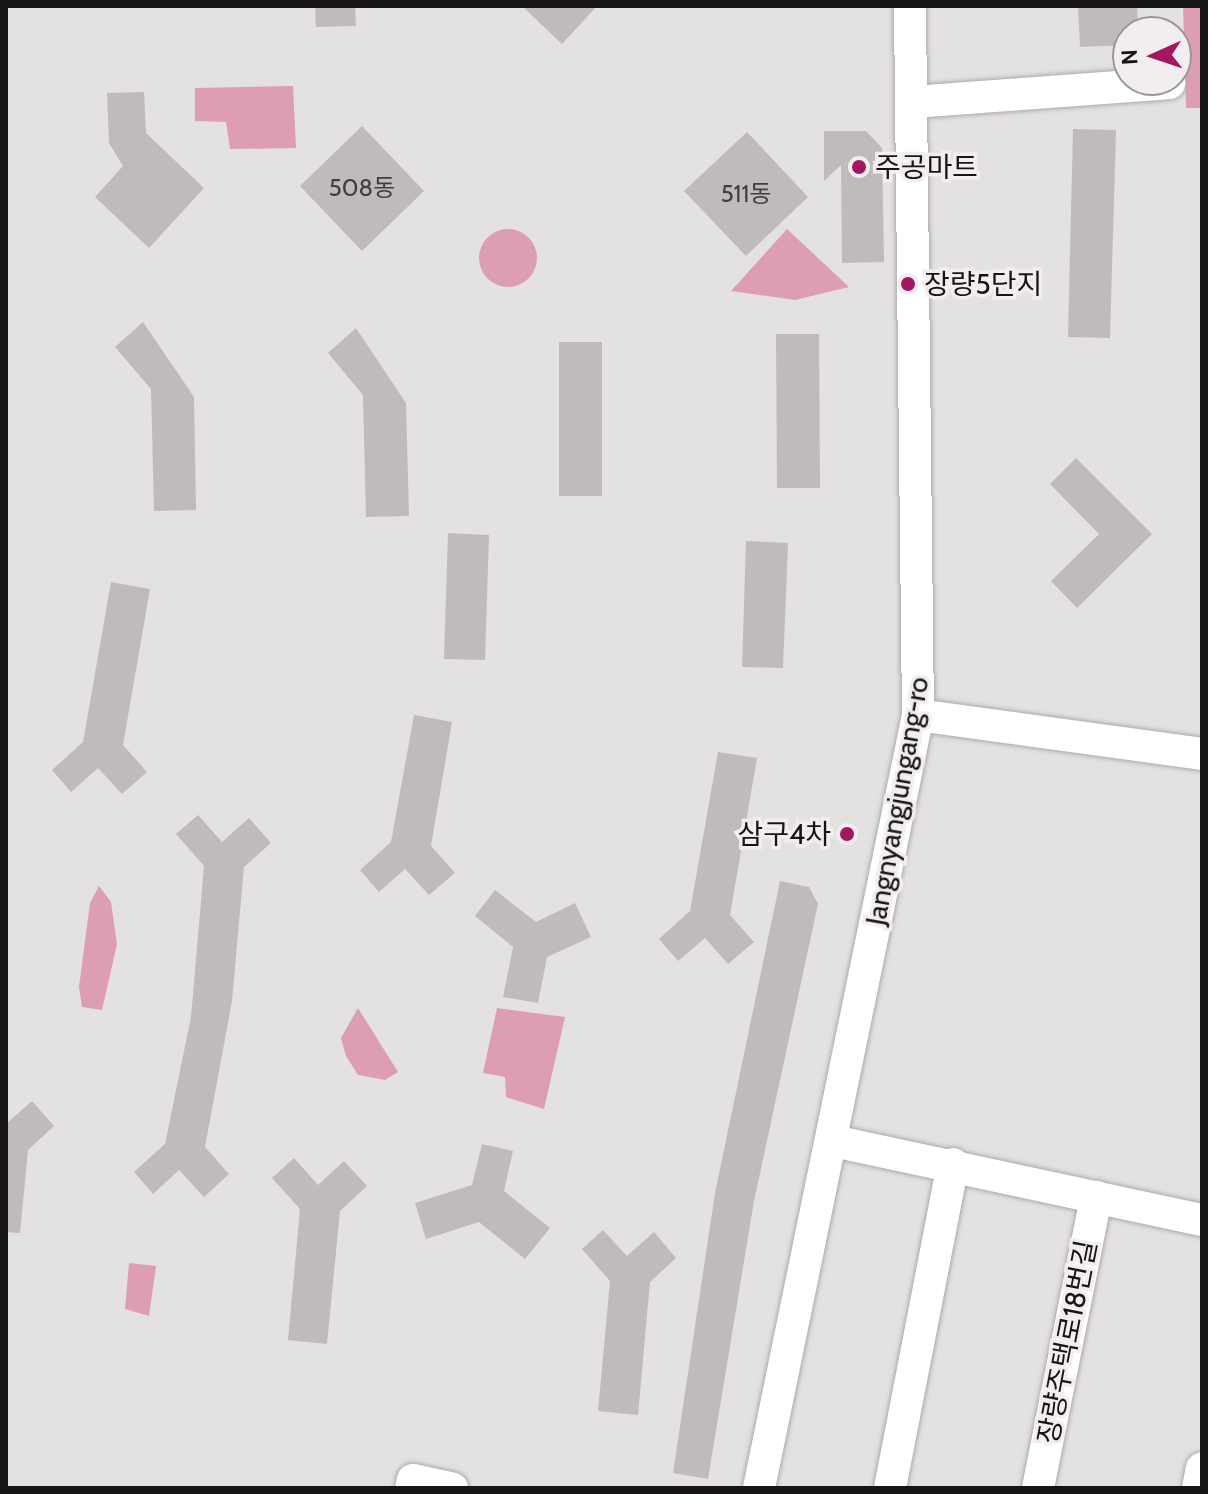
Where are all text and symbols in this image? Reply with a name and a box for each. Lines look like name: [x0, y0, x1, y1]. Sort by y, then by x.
north arrow: [1112, 16, 1192, 96]
text: N: [1116, 49, 1143, 66]
place label: 주공마트: [875, 150, 978, 184]
marker: 주공마트: [850, 158, 868, 176]
house number: 508동: [329, 174, 395, 202]
house number: 511동: [721, 180, 771, 208]
place label: 장량5단지: [924, 267, 1042, 301]
marker: 장량5단지: [899, 275, 917, 293]
street label: Jangnyangjungang-ro: [859, 674, 935, 928]
place label: 삼구4차: [738, 817, 831, 851]
marker: 삼구4차: [838, 825, 856, 843]
street label: 장량주택로18번길: [1031, 1237, 1103, 1447]

